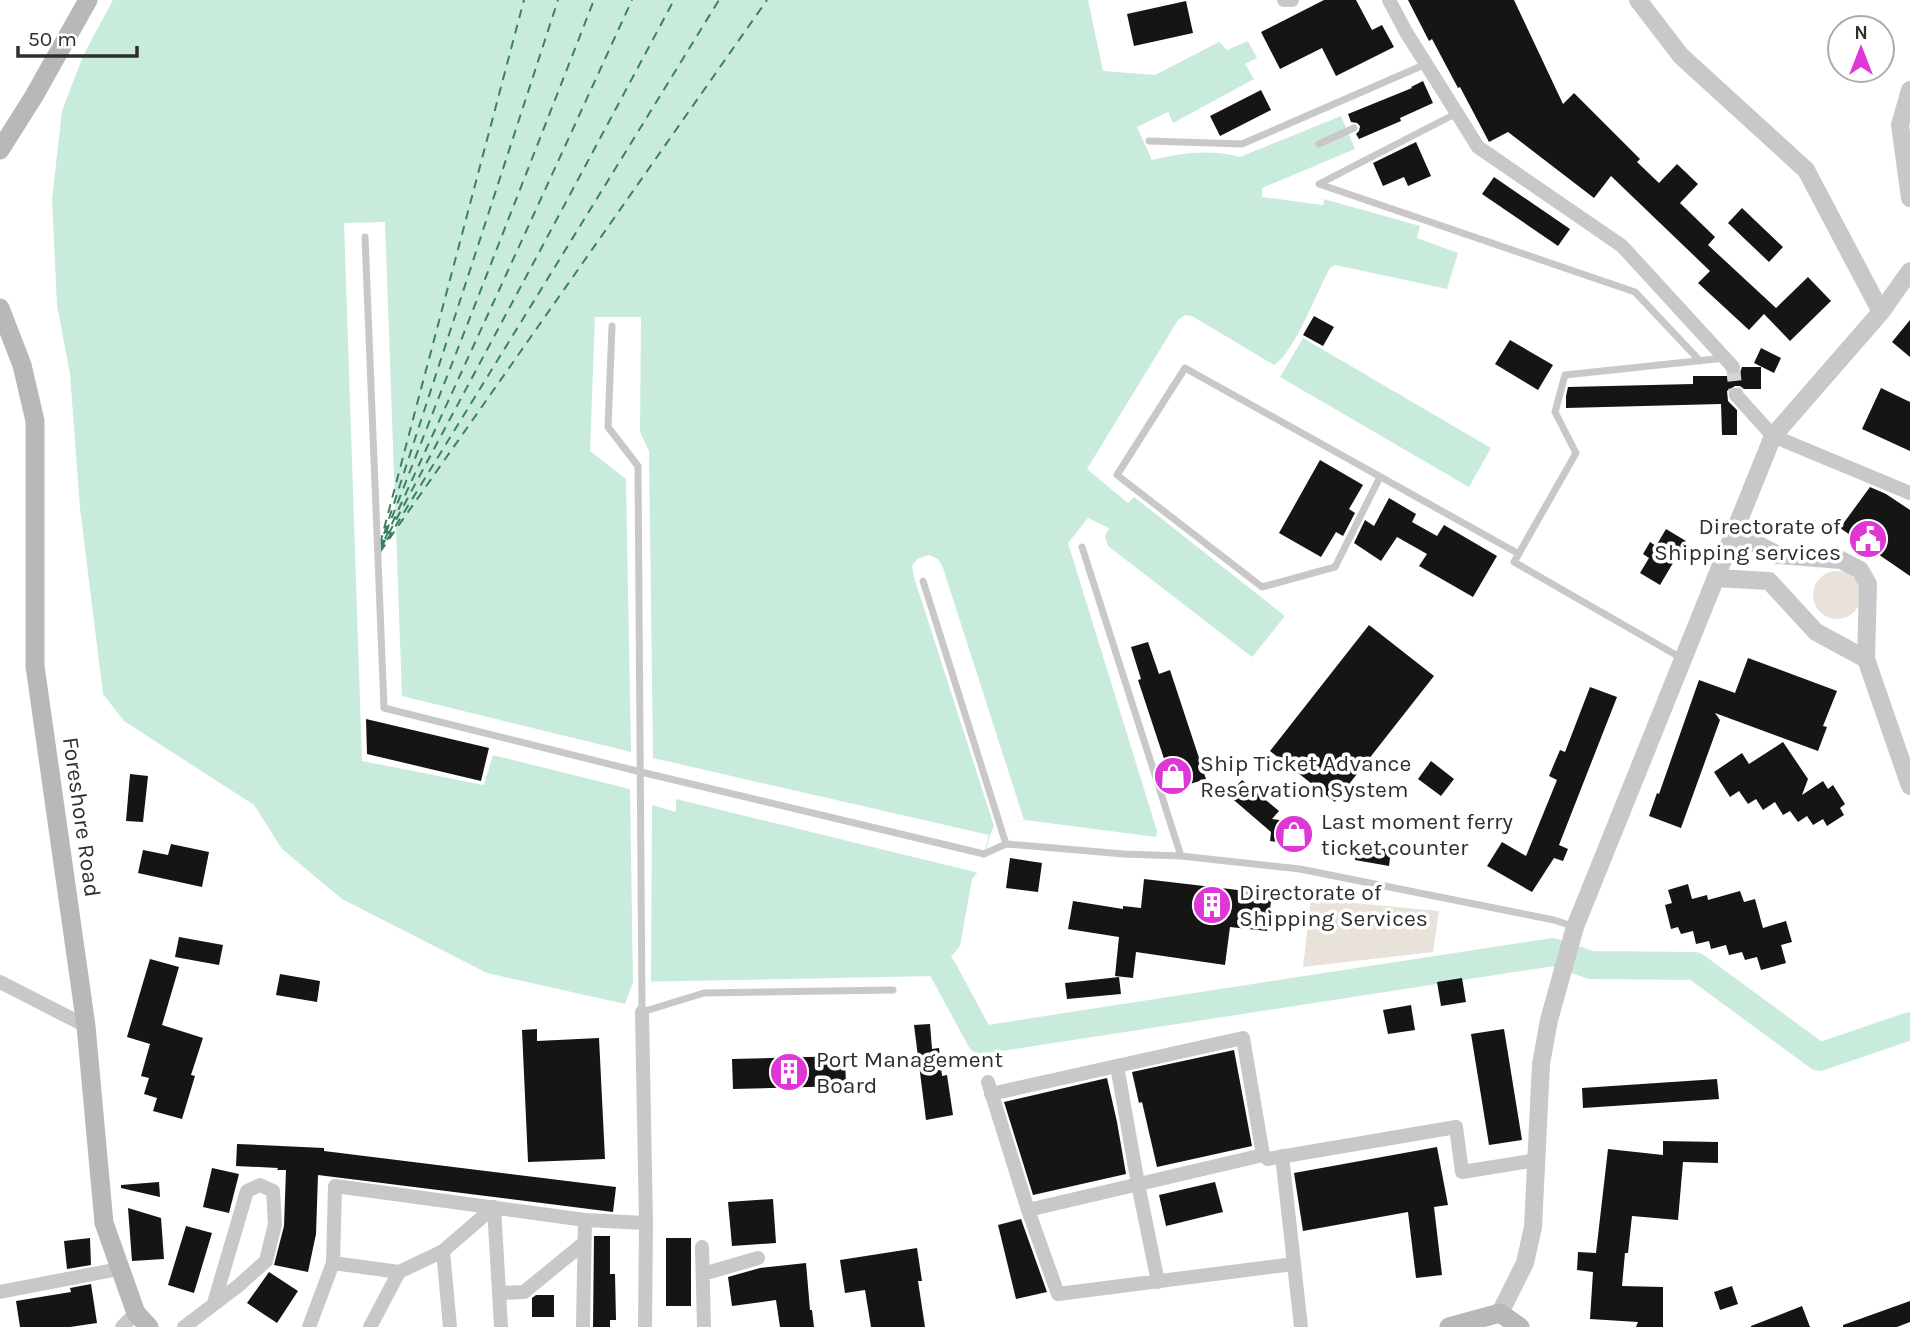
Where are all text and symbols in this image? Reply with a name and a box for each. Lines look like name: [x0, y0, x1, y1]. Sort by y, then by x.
scale bar: [18, 14, 136, 58]
north arrow: [1826, 14, 1896, 84]
text: N: [1854, 22, 1868, 44]
text: 50 m: [28, 27, 77, 51]
place label: Directorate of Shipping services: [1654, 513, 1841, 566]
public building icon: Directorate of Shipping services: [1847, 518, 1889, 560]
street label: Foreshore Road: [57, 735, 106, 899]
place label: Ship Ticket Advance Reservation System: [1200, 750, 1411, 803]
shop icon: Ship Ticket Advance Reservation System: [1152, 755, 1194, 797]
place label: Last moment ferry ticket counter: [1321, 808, 1513, 861]
shop icon: Last moment ferry ticket counter: [1273, 813, 1315, 855]
place label: Directorate of Shipping Services: [1239, 879, 1428, 932]
building icon: Directorate of Shipping Services: [1191, 884, 1233, 926]
place label: Port Management Board: [816, 1046, 1003, 1099]
building icon: Port Management Board: [768, 1051, 810, 1093]

